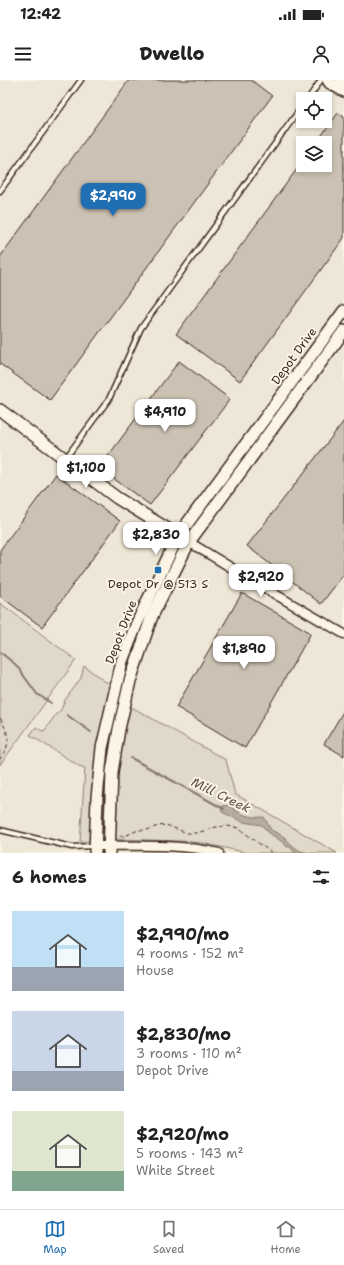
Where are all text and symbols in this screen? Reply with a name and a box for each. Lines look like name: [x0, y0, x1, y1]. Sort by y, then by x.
text: 12:42: [20, 4, 61, 24]
text: Dwello: [139, 42, 205, 66]
icon: menu: [12, 43, 34, 65]
icon: person: [310, 43, 332, 65]
map controls: [296, 92, 332, 172]
button: locate: [296, 92, 332, 128]
button: layers: [296, 136, 332, 172]
pin: $2,990: [80, 183, 146, 217]
text: $2,990: [90, 187, 136, 204]
street label: Depot Drive: [268, 324, 320, 388]
pin: $4,910: [132, 399, 198, 433]
text: $4,910: [144, 403, 186, 420]
pin: $1,100: [53, 455, 119, 489]
text: $1,100: [66, 459, 106, 476]
pin: $2,830: [123, 522, 189, 556]
text: $2,830: [132, 526, 180, 543]
pin: $2,920: [228, 564, 294, 598]
marker: Depot Dr @ 513 S: [153, 565, 163, 575]
text: $2,920: [238, 568, 284, 585]
place label: Depot Dr @ 513 S: [108, 576, 208, 592]
street label: Depot Drive: [101, 598, 141, 666]
pin: $1,890: [211, 636, 277, 670]
text: $1,890: [222, 640, 266, 657]
water label: Mill Creek: [188, 773, 254, 817]
text: 6 homes: [12, 866, 87, 888]
icon: filters: [310, 866, 332, 888]
text: $2,990/mo: [136, 923, 229, 945]
icon: home: [44, 927, 92, 975]
text: 4 rooms · 152 m²: [136, 945, 244, 962]
text: House: [136, 962, 174, 979]
text: $2,830/mo: [136, 1023, 231, 1045]
icon: home: [44, 1027, 92, 1075]
text: 3 rooms · 110 m²: [136, 1045, 242, 1062]
text: Depot Drive: [136, 1062, 209, 1079]
text: $2,920/mo: [136, 1123, 229, 1145]
icon: home: [44, 1127, 92, 1175]
text: 5 rooms · 143 m²: [136, 1145, 244, 1162]
text: White Street: [136, 1162, 215, 1179]
tab: Map: [43, 1218, 67, 1257]
tab: Saved: [153, 1218, 184, 1257]
tab: Home: [271, 1218, 301, 1257]

